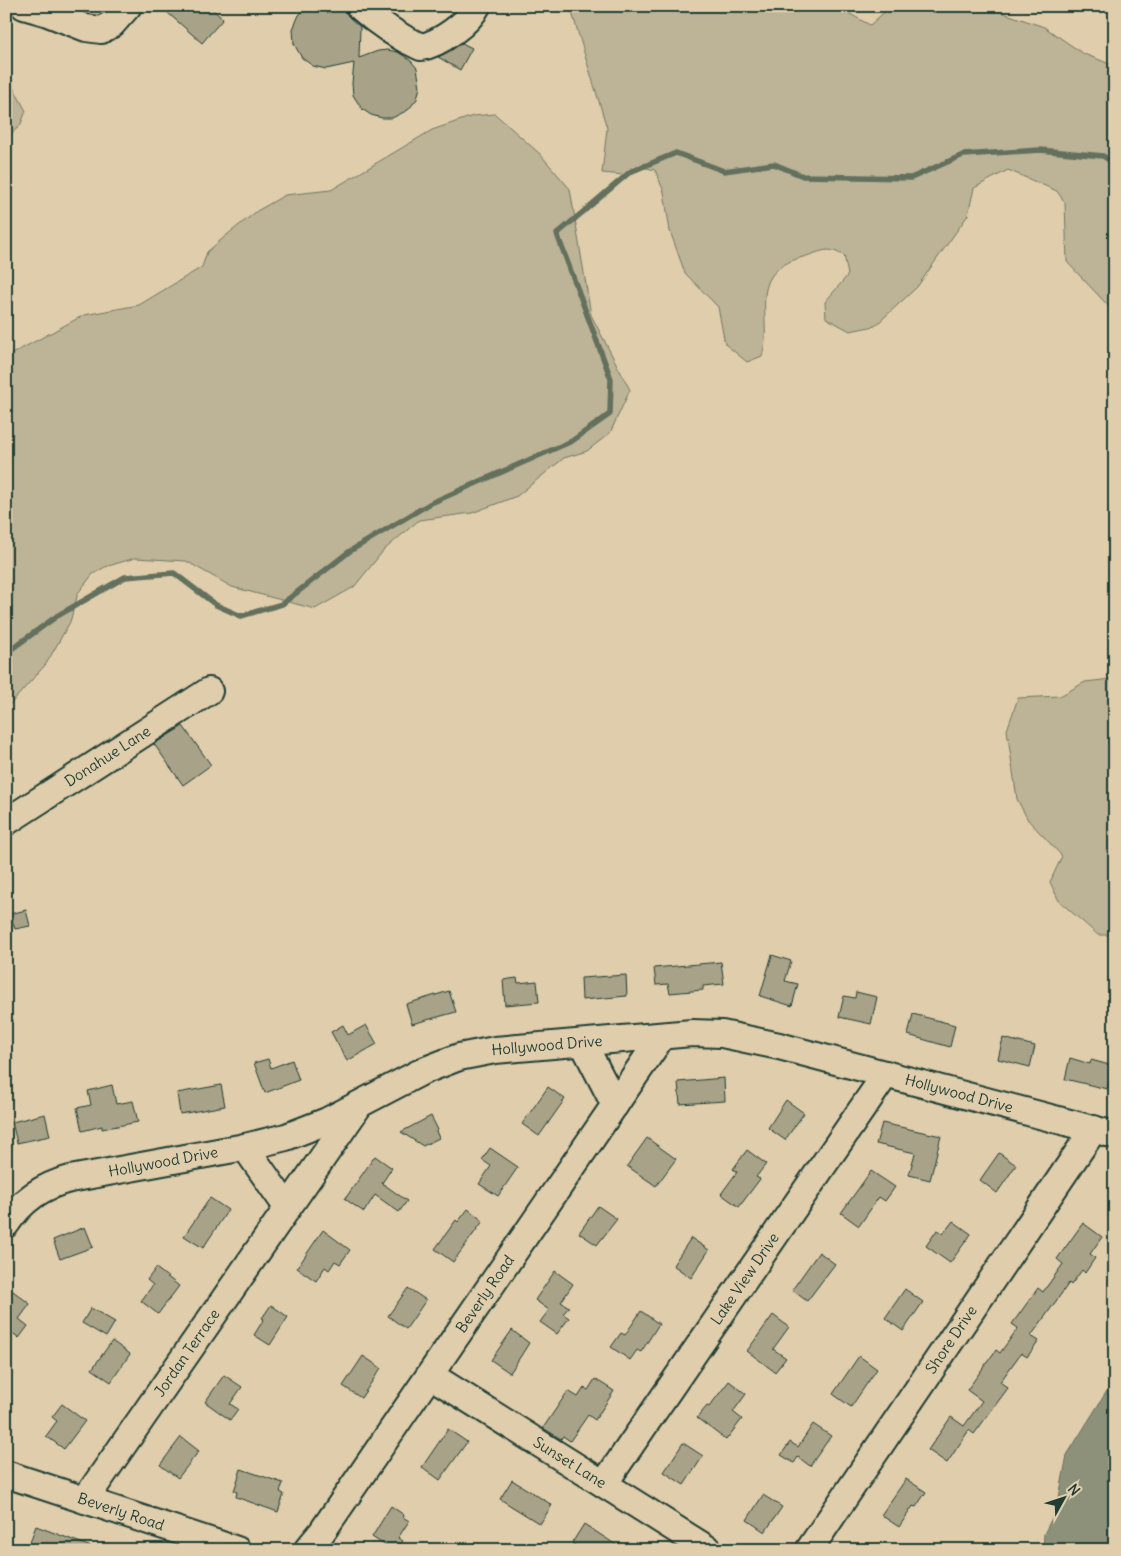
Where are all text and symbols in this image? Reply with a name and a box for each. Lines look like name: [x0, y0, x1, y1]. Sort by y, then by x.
street label: Donahue Lane: [61, 721, 154, 791]
street label: Hollywood Drive: [491, 1031, 603, 1059]
street label: Hollywood Drive: [903, 1070, 1015, 1117]
street label: Hollywood Drive: [107, 1142, 220, 1181]
street label: Lake View Drive: [706, 1229, 783, 1328]
street label: Beverly Road: [451, 1251, 518, 1336]
street label: Shore Drive: [921, 1302, 981, 1377]
street label: Jordan Terrace: [150, 1305, 224, 1400]
street label: Sunset Lane: [530, 1432, 610, 1492]
north arrow: [1038, 1474, 1088, 1524]
text: N: [1064, 1480, 1084, 1499]
street label: Beverly Road: [75, 1488, 167, 1534]

